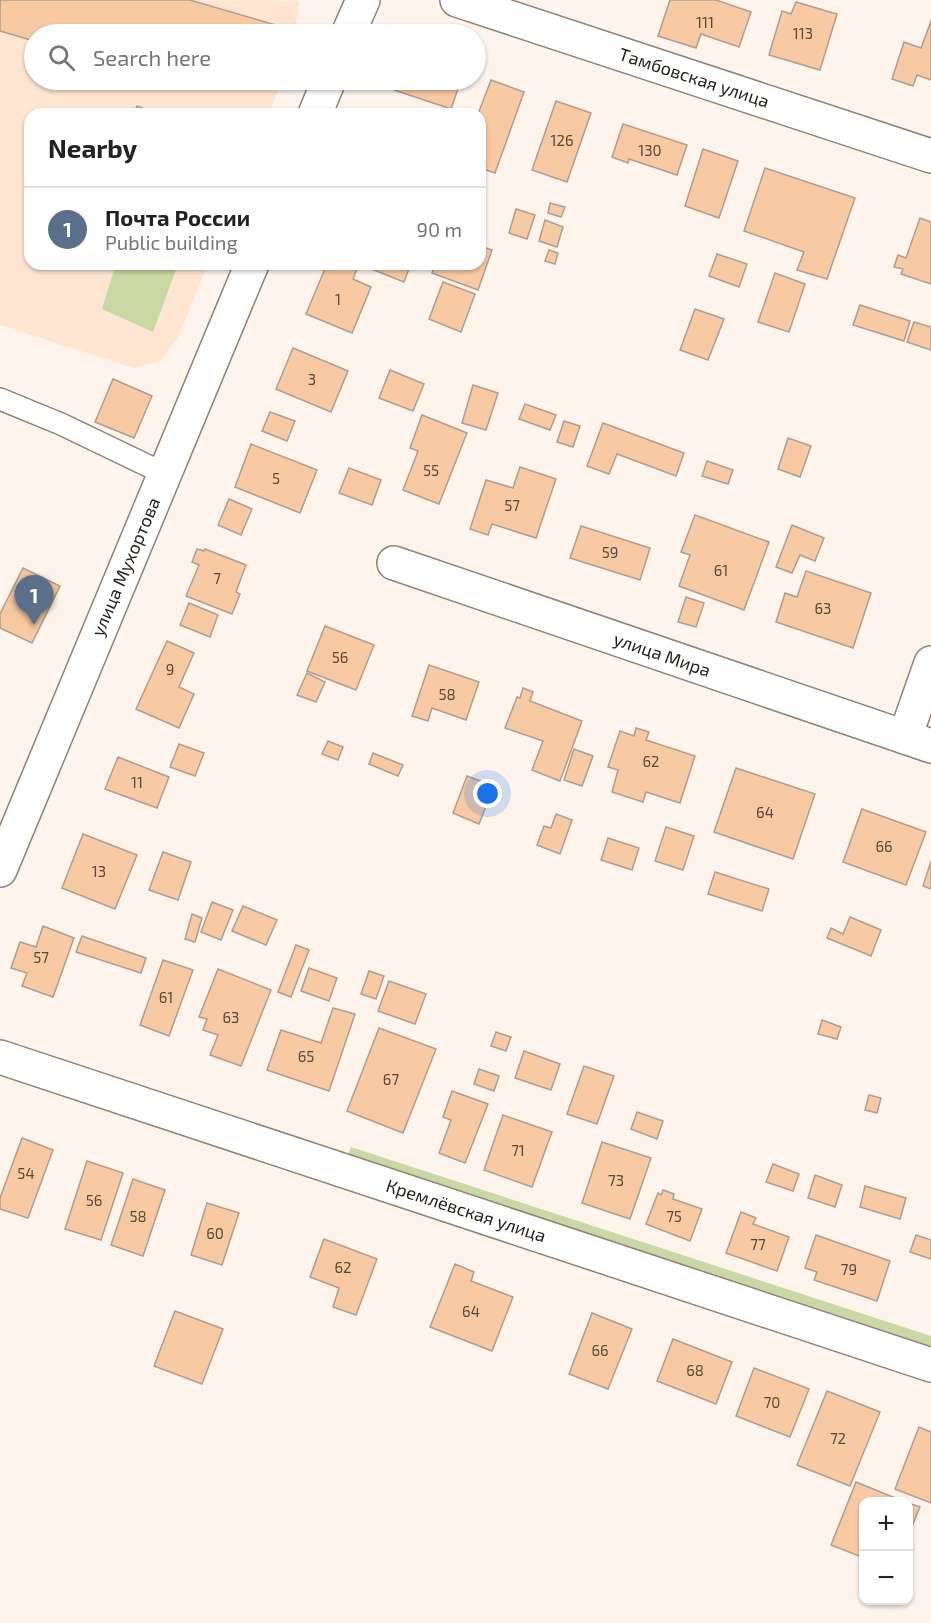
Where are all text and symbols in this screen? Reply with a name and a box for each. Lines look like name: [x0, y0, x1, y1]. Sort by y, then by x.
house number: 111: [696, 13, 714, 31]
search box: [24, 24, 486, 90]
house number: 113: [793, 24, 813, 42]
icon: search: [45, 41, 78, 74]
street label: Тамбовская улица: [616, 42, 772, 112]
text: Search here: [93, 44, 211, 70]
house number: 126: [551, 131, 573, 149]
text: Nearby: [48, 132, 137, 163]
house number: 130: [638, 141, 662, 159]
text: Почта России: [105, 204, 250, 230]
text: 1: [63, 217, 72, 241]
text: 90 m: [417, 217, 462, 241]
text: Public building: [105, 230, 238, 254]
house number: 1: [335, 290, 341, 308]
house number: 3: [308, 370, 316, 388]
house number: 55: [423, 461, 439, 479]
house number: 5: [272, 469, 280, 487]
street label: улица Мухортова: [86, 494, 164, 639]
house number: 57: [504, 496, 520, 514]
house number: 59: [602, 543, 618, 561]
house number: 61: [714, 561, 728, 579]
house number: 7: [213, 569, 221, 587]
pin: 1: [15, 576, 54, 625]
house number: 63: [815, 599, 831, 617]
street label: улица Мира: [611, 627, 714, 681]
house number: 56: [332, 648, 348, 666]
house number: 9: [166, 660, 174, 678]
house number: 58: [438, 685, 456, 703]
house number: 62: [642, 752, 660, 770]
house number: 11: [131, 773, 143, 791]
your location: [473, 779, 502, 808]
house number: 64: [756, 803, 774, 821]
house number: 66: [875, 837, 893, 855]
house number: 13: [92, 862, 106, 880]
house number: 57: [33, 948, 49, 966]
house number: 61: [159, 988, 173, 1006]
house number: 63: [223, 1008, 239, 1026]
house number: 65: [298, 1047, 314, 1065]
house number: 67: [383, 1070, 399, 1088]
house number: 71: [511, 1141, 525, 1159]
house number: 54: [17, 1164, 35, 1182]
house number: 73: [608, 1171, 624, 1189]
street label: Кремлёвская улица: [384, 1174, 549, 1246]
house number: 56: [86, 1191, 102, 1209]
house number: 58: [129, 1207, 147, 1225]
house number: 75: [666, 1207, 682, 1225]
house number: 60: [206, 1224, 224, 1242]
house number: 77: [750, 1235, 766, 1253]
house number: 62: [334, 1258, 352, 1276]
house number: 79: [841, 1260, 857, 1278]
house number: 64: [462, 1302, 480, 1320]
house number: 66: [591, 1341, 609, 1359]
house number: 68: [686, 1361, 704, 1379]
house number: 70: [764, 1393, 780, 1411]
house number: 72: [830, 1429, 846, 1447]
map controls: [859, 1497, 913, 1605]
button: +: [859, 1497, 913, 1551]
button: −: [859, 1551, 913, 1605]

